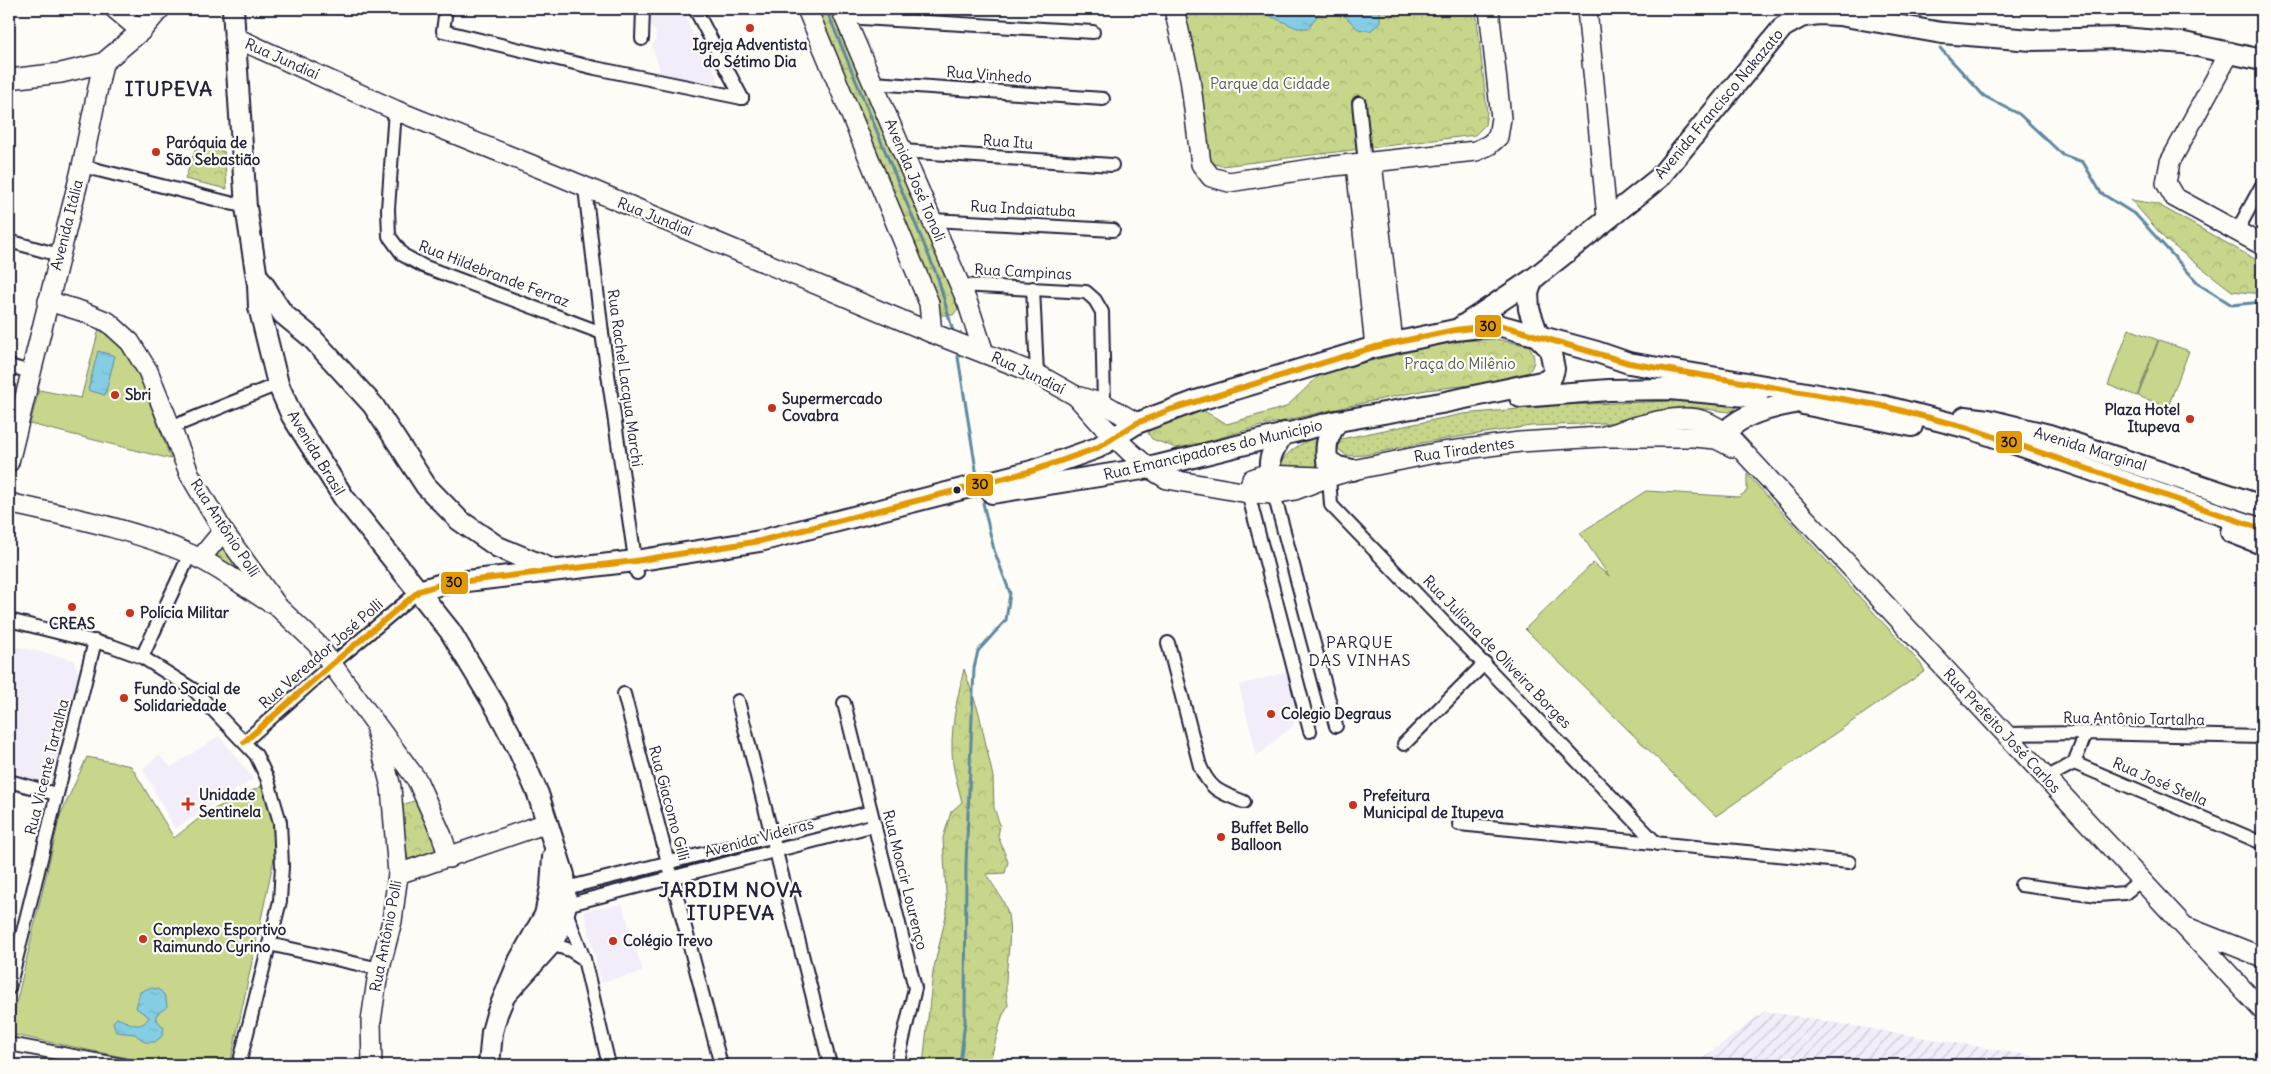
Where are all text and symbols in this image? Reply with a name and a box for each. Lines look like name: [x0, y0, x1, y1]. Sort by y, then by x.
marker: Igreja Adventista do Sétimo Dia: [744, 22, 756, 34]
street label: Avenida Francisco Nakazato: [1650, 25, 1787, 183]
street label: Rua Jundiaí: [242, 34, 322, 83]
place label: Igreja Adventista do Sétimo Dia: [692, 35, 808, 71]
street label: Rua Vinhedo: [946, 62, 1032, 87]
park label: Parque da Cidade: [1210, 74, 1330, 93]
district label: ITUPEVA: [125, 76, 213, 101]
street label: Avenida José Tonoli: [881, 116, 950, 244]
street label: Rua Itu: [982, 130, 1034, 153]
place label: Paróquia de São Sebastião: [166, 133, 261, 169]
marker: Paróquia de São Sebastião: [150, 146, 162, 158]
street label: Avenida Itália: [46, 177, 87, 272]
street label: Rua Jundiaí: [615, 193, 696, 240]
street label: Rua Indaiatuba: [970, 196, 1077, 221]
street label: Rua Hildebrande Ferraz: [416, 236, 572, 311]
street label: Rua Campinas: [974, 259, 1072, 284]
street label: Rua Rachel Lacqua Marchi: [604, 288, 647, 468]
line badge: 30: [1474, 314, 1502, 338]
text: 30: [1479, 317, 1497, 335]
street label: Rua Jundiaí: [988, 347, 1068, 398]
park label: Praça do Milênio: [1404, 354, 1516, 373]
place label: Sbri: [125, 385, 151, 404]
marker: Sbri: [109, 389, 121, 401]
place label: Supermercado Covabra: [782, 389, 883, 425]
place label: Plaza Hotel Itupeva: [2104, 400, 2180, 437]
marker: Supermercado Covabra: [766, 402, 778, 414]
street label: Avenida Brasil: [284, 407, 349, 499]
marker: Plaza Hotel Itupeva: [2184, 413, 2196, 425]
street label: Rua Emancipadores do Município: [1102, 415, 1324, 484]
street label: Avenida Marginal: [2032, 422, 2149, 475]
line badge: 30: [1995, 430, 2023, 454]
street label: Rua Tiradentes: [1413, 433, 1515, 466]
text: 30: [2000, 433, 2018, 451]
line badge: 30: [965, 473, 994, 497]
street label: Rua Antônio Polli: [187, 475, 264, 580]
text: 30: [971, 475, 989, 493]
unlabelled marker: [952, 485, 962, 495]
line badge: 30: [440, 571, 469, 595]
street label: Rua Juliana de Oliveira Borges: [1419, 571, 1576, 732]
text: 30: [445, 573, 463, 591]
street label: Rua Vereador José Polli: [255, 595, 387, 713]
marker: CREAS: [66, 601, 78, 613]
place label: Polícia Militar: [140, 603, 230, 622]
marker: Polícia Militar: [124, 607, 136, 619]
place label: CREAS: [49, 614, 95, 633]
district label: PARQUE DAS VINHAS: [1308, 632, 1412, 670]
street label: Rua Prefeito José Carlos: [1940, 664, 2065, 797]
place label: Fundo Social de Solidariedade: [134, 679, 240, 715]
marker: Fundo Social de Solidariedade: [118, 692, 130, 704]
street label: Rua Vicente Tartalha: [20, 697, 73, 837]
place label: Colegio Degraus: [1281, 704, 1392, 724]
marker: Colegio Degraus: [1265, 708, 1277, 720]
street label: Rua Antônio Tartalha: [2063, 708, 2205, 729]
street label: Rua Giacomo Gilli: [645, 743, 694, 862]
street label: Rua José Stella: [2110, 753, 2211, 810]
place label: Unidade Sentinela: [199, 785, 262, 821]
place label: Prefeitura Municipal de Itupeva: [1363, 786, 1504, 823]
marker: Unidade Sentinela: [181, 797, 195, 811]
marker: Prefeitura Municipal de Itupeva: [1347, 799, 1359, 811]
street label: Rua Moacir Lourenço: [879, 808, 932, 952]
street label: Avenida Videiras: [702, 814, 816, 861]
place label: Buffet Bello Balloon: [1231, 818, 1309, 854]
marker: Buffet Bello Balloon: [1215, 831, 1227, 843]
district label: JARDIM NOVA ITUPEVA: [659, 877, 803, 925]
street label: Rua Antônio Polli: [365, 879, 406, 993]
place label: Complexo Esportivo Raimundo Cyrino: [153, 920, 287, 957]
place label: Colégio Trevo: [623, 931, 713, 951]
marker: Complexo Esportivo Raimundo Cyrino: [137, 933, 149, 945]
marker: Colégio Trevo: [607, 935, 619, 947]

